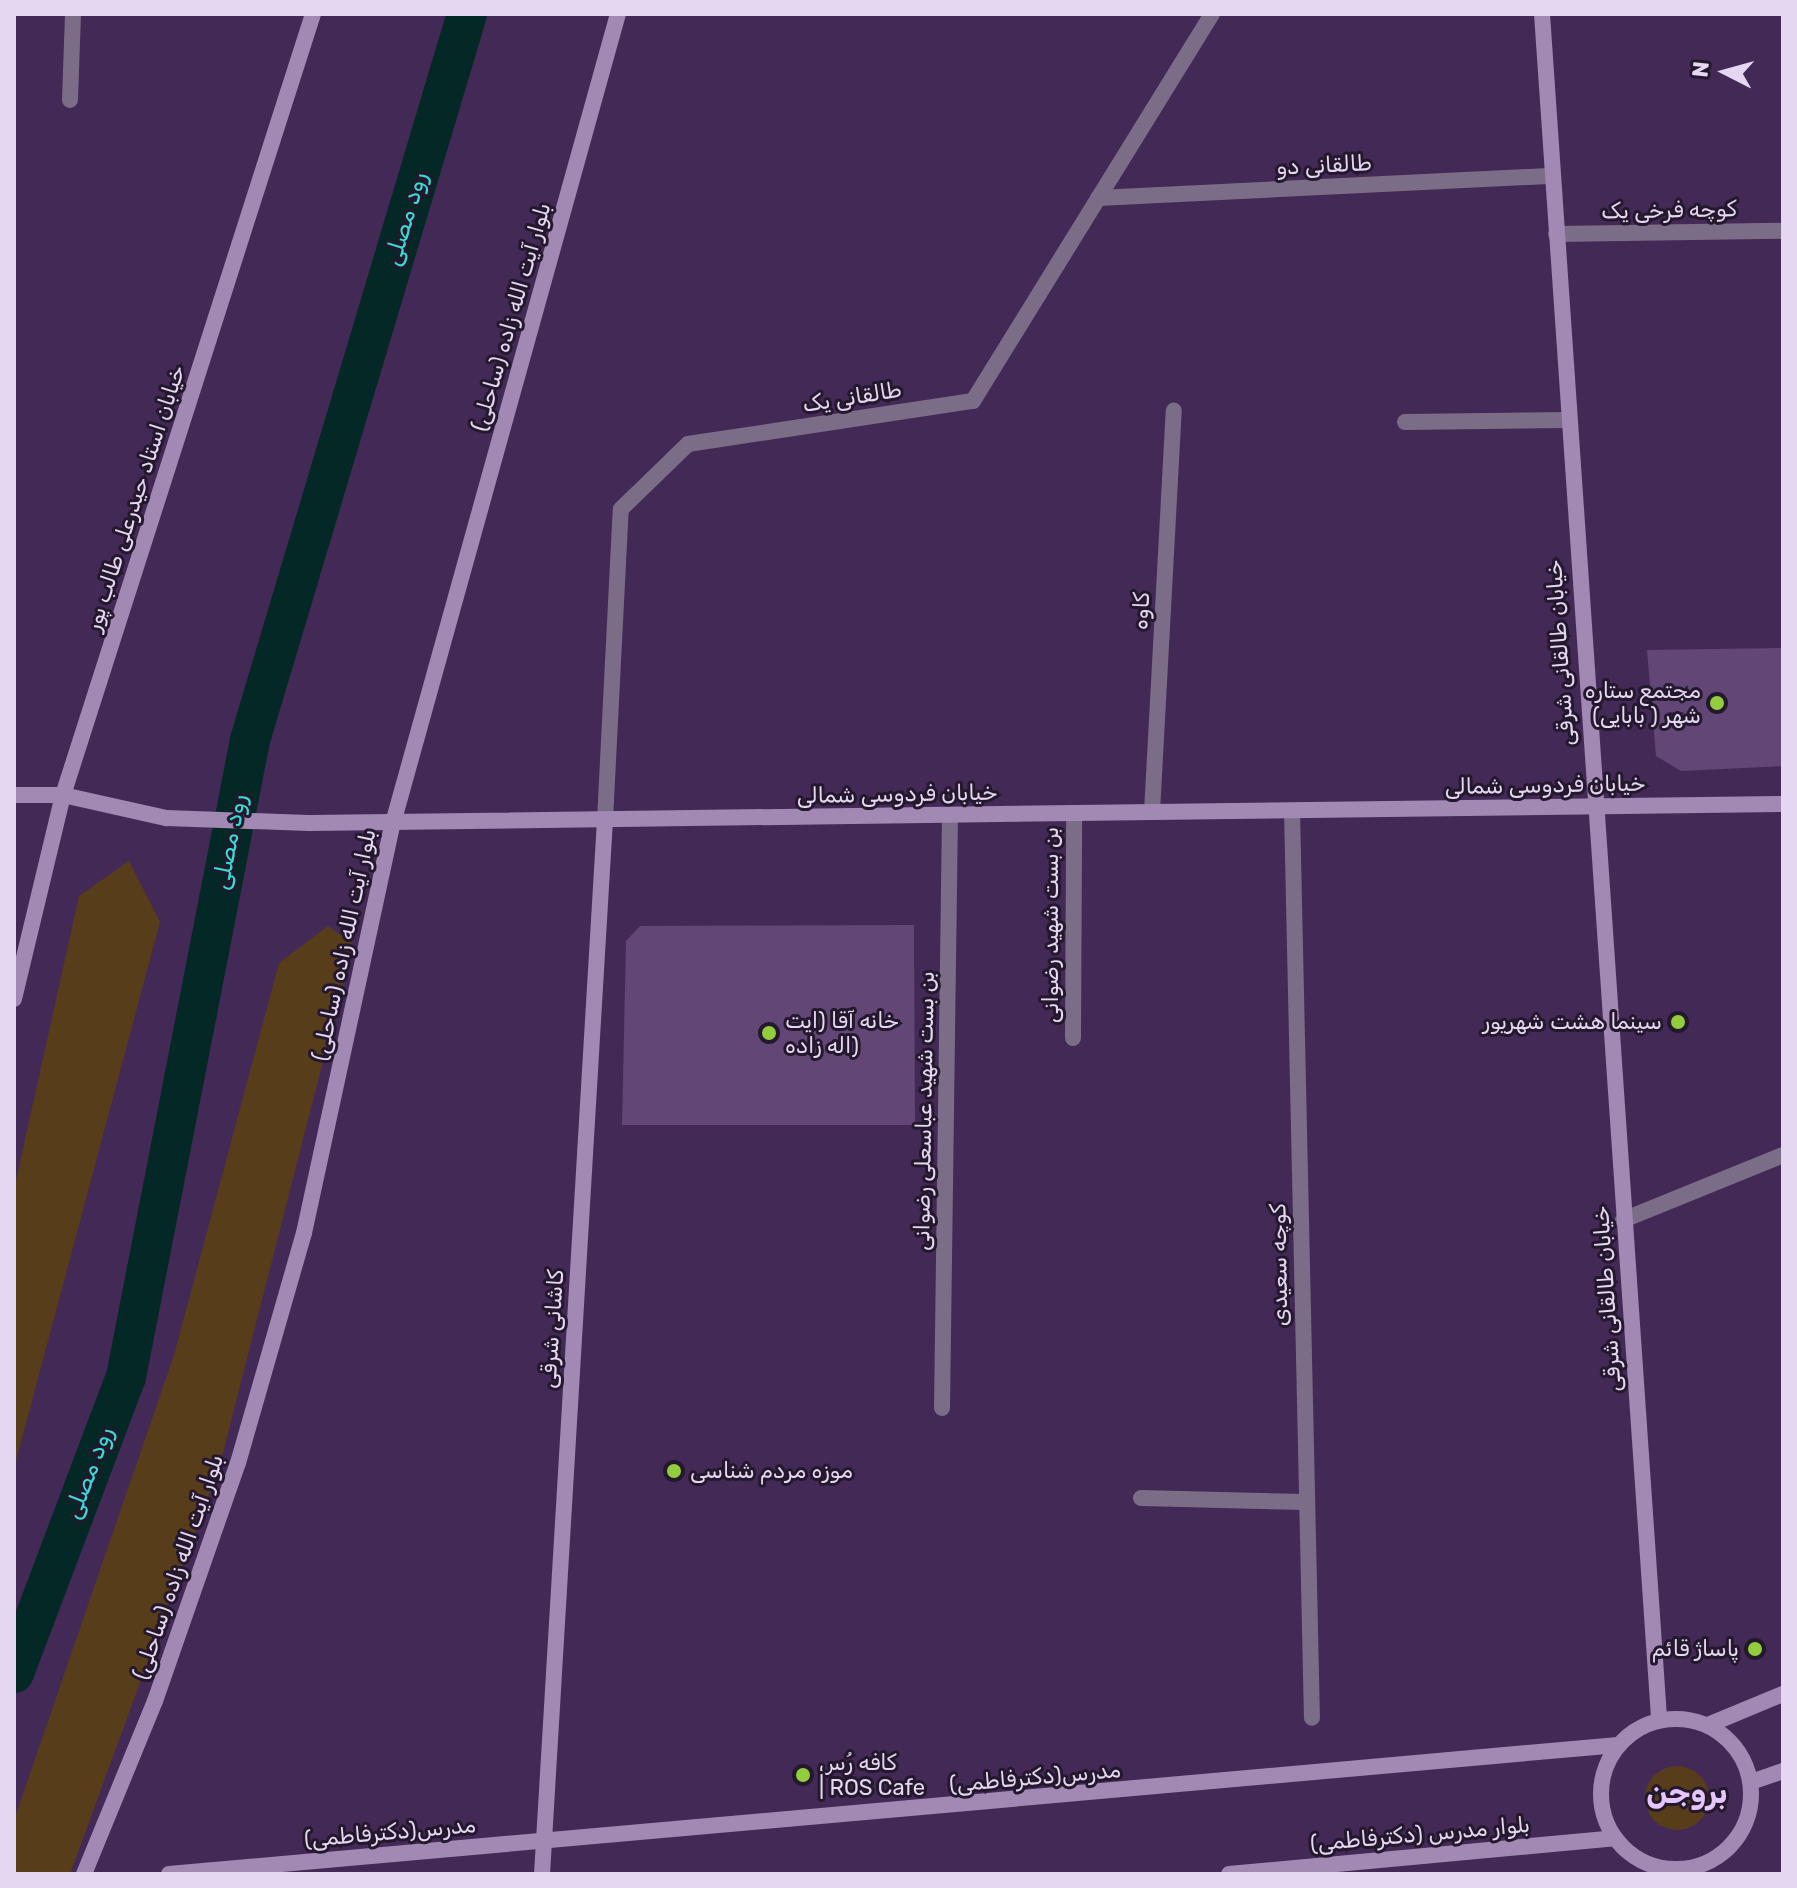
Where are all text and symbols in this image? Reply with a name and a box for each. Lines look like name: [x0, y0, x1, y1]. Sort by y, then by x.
north arrow: [1685, 32, 1765, 112]
text: N: [1686, 60, 1715, 79]
street label: طالقانی دو: [1276, 149, 1372, 181]
water label: رود مصلی: [378, 168, 434, 270]
street label: کوچه فرخی یک: [1601, 196, 1737, 224]
street label: بلوار آیت الله زاده (ساحلی): [466, 200, 556, 434]
street label: خیابان استاد حیدرعلی طالب پور: [79, 362, 191, 634]
street label: طالقانی یک: [800, 376, 904, 418]
street label: خیابان طالقانی شرقی: [1540, 559, 1580, 747]
street label: کاوه: [1127, 591, 1155, 631]
place label: مجتمع ستاره شهر ( بابایی): [1585, 677, 1701, 728]
marker: مجتمع ستاره شهر ( بابایی): [1708, 694, 1726, 712]
street label: خیابان فردوسی شمالی: [1444, 770, 1646, 800]
street label: خیابان فردوسی شمالی: [796, 779, 998, 809]
water label: رود مصلی: [207, 792, 253, 892]
street label: بلوار آیت الله زاده (ساحلی): [307, 827, 381, 1063]
street label: بن بست شهید رضوانی: [1038, 827, 1064, 1023]
street label: بن بست شهید عباسعلی رضوانی: [908, 971, 940, 1251]
place label: خانه آقا (ایت اله زاده): [785, 1007, 899, 1058]
place label: سینما هشت شهریور: [1483, 1009, 1662, 1035]
marker: سینما هشت شهریور: [1669, 1013, 1687, 1031]
marker: خانه آقا (ایت اله زاده): [760, 1024, 778, 1042]
street label: کوچه سعیدی: [1265, 1203, 1293, 1327]
street label: خیابان طالقانی شرقی: [1587, 1205, 1627, 1393]
street label: کاشانی شرقی: [535, 1269, 569, 1389]
water label: رود مصلی: [58, 1423, 120, 1523]
street label: بلوار آیت الله زاده (ساحلی): [127, 1451, 229, 1683]
place label: موزه مردم شناسی: [690, 1458, 853, 1484]
marker: موزه مردم شناسی: [665, 1462, 683, 1480]
place label: پاساژ قائم: [1652, 1636, 1739, 1662]
marker: پاساژ قائم: [1746, 1640, 1764, 1658]
place label: کافه رُس | ROS Cafe: [819, 1749, 925, 1800]
street label: مدرس(دکترفاطمی): [948, 1756, 1122, 1798]
marker: کافه رُس | ROS Cafe: [794, 1766, 812, 1784]
district label: بروجن: [1647, 1775, 1727, 1811]
street label: مدرس(دکترفاطمی): [303, 1811, 477, 1853]
street label: بلوار مدرس (دکترفاطمی): [1309, 1811, 1531, 1857]

